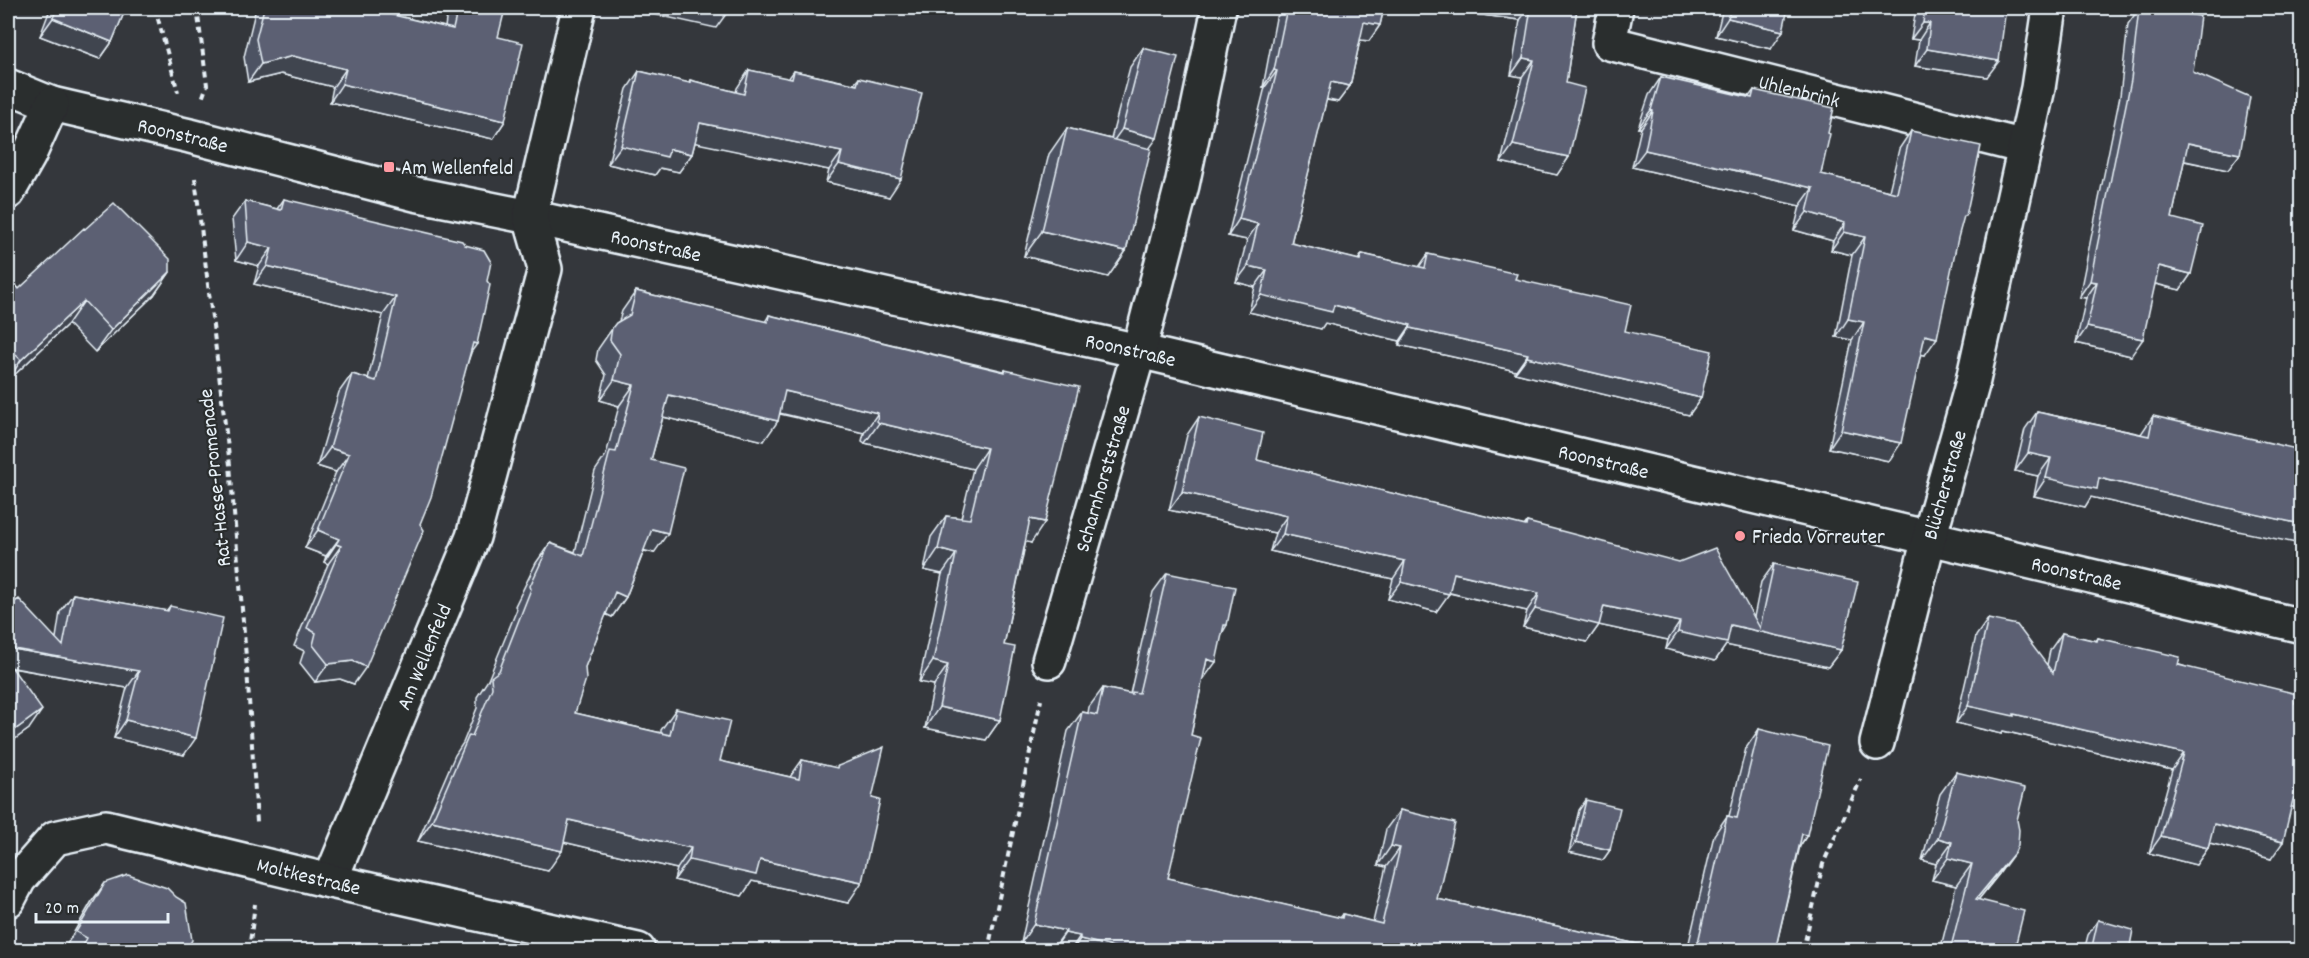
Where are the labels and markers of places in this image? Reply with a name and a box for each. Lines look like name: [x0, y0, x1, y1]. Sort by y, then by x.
place label: Am Wellenfeld: [401, 155, 513, 185]
marker: Am Wellenfeld: [382, 160, 396, 174]
place label: Frieda Vorreuter: [1752, 524, 1885, 554]
marker: Frieda Vorreuter: [1733, 529, 1747, 543]

